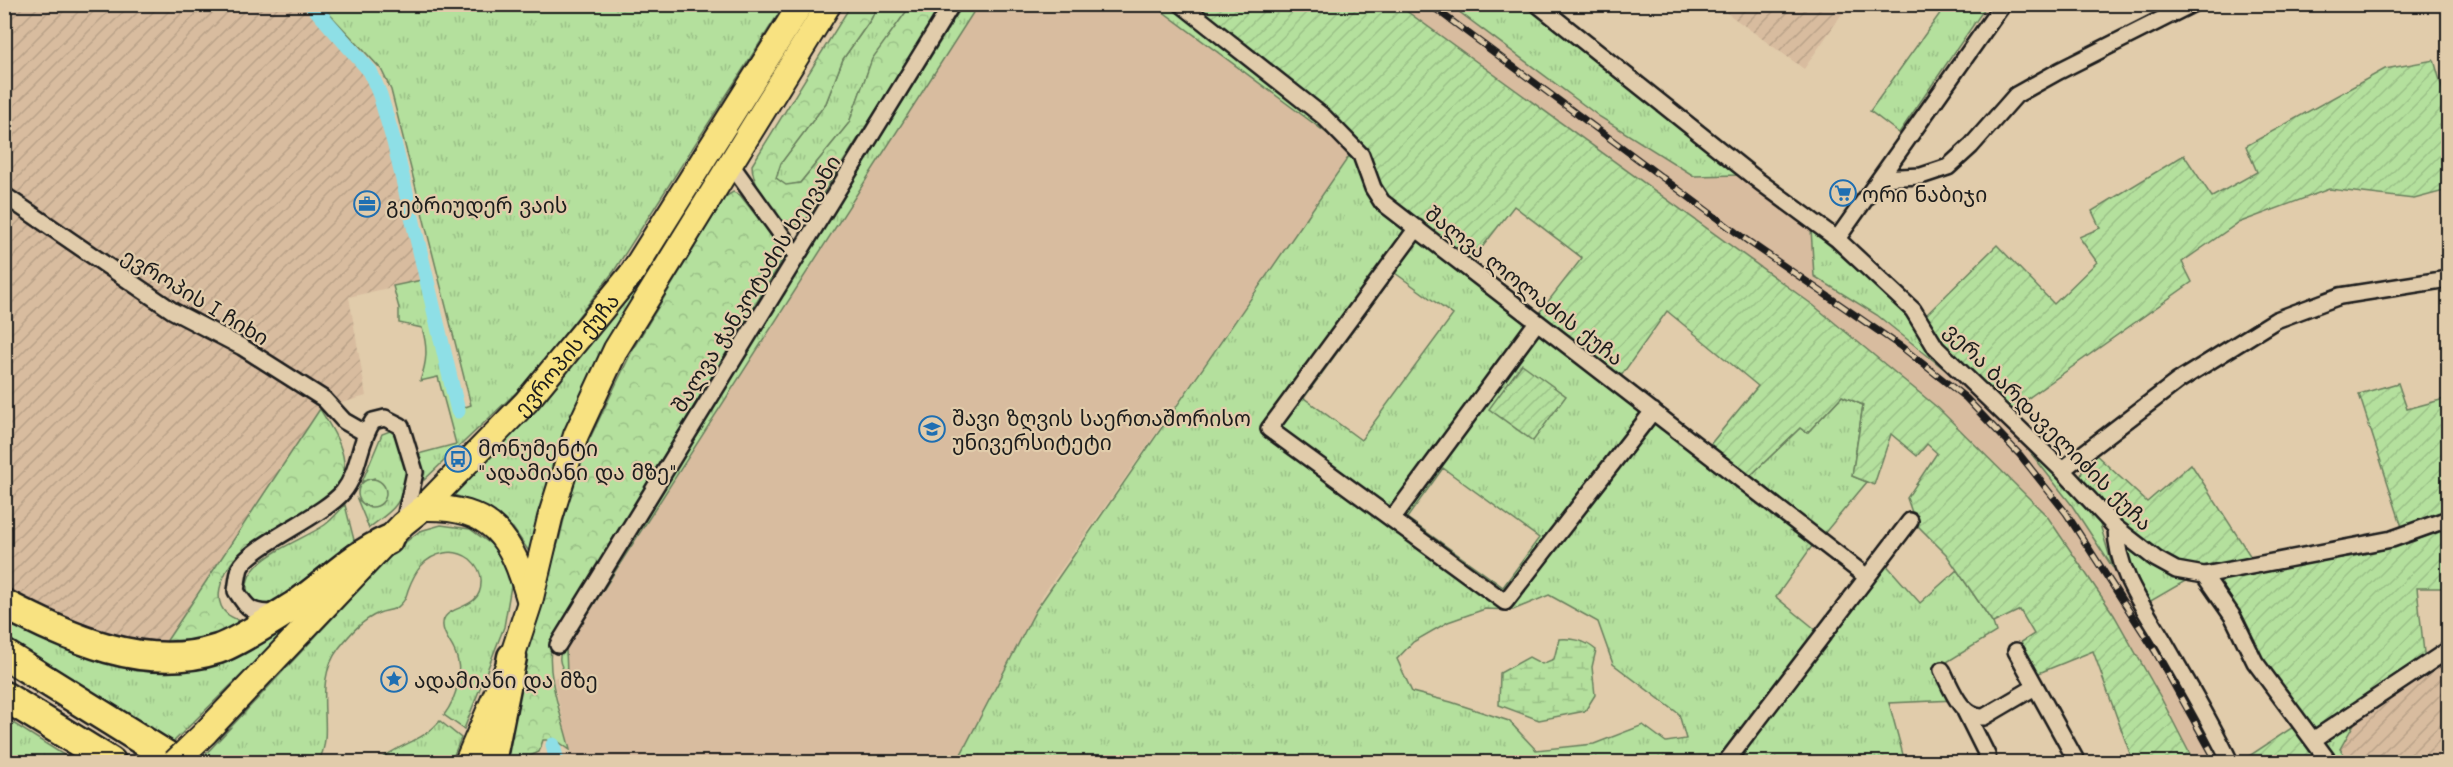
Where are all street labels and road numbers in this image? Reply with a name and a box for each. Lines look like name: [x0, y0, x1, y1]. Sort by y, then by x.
street label: შალვა ჭანკოტაძის ხეივანი: [664, 149, 846, 417]
street label: შალვა ლოლაძის ქუჩა: [1420, 199, 1630, 372]
street label: ევროპის I ჩიხი: [118, 241, 274, 351]
street label: ევროპის ქუჩა: [507, 287, 624, 421]
street label: ვერა ბარდაველიძის ქუჩა: [1939, 316, 2159, 536]

